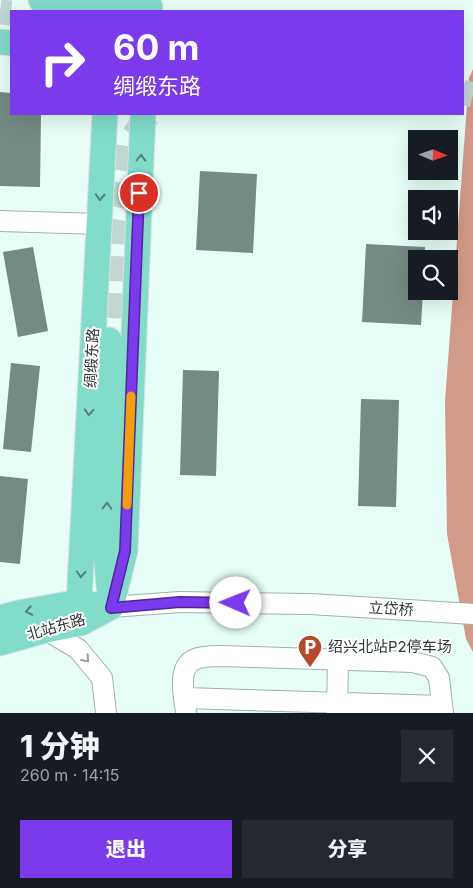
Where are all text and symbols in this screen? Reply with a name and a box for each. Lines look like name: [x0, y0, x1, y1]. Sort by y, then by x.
text: 60 m: [113, 26, 200, 68]
icon: right: [30, 30, 95, 95]
text: 绸缎东路: [113, 73, 201, 99]
north arrow: [408, 130, 458, 180]
map controls: [408, 130, 458, 300]
one-way arrow: [136, 154, 146, 162]
pin: [118, 172, 160, 214]
icon: arrive: [125, 179, 153, 207]
button: sound: [408, 190, 458, 240]
one-way arrow: [95, 194, 106, 202]
button: search: [408, 250, 458, 300]
street label: 绸缎东路: [80, 328, 103, 388]
one-way arrow: [84, 408, 95, 416]
one-way arrow: [101, 502, 112, 510]
one-way arrow: [75, 571, 86, 579]
position arrow: [209, 576, 261, 628]
street label: 立岱桥: [368, 598, 414, 619]
one-way arrow: [24, 606, 33, 616]
street label: 北站东路: [24, 609, 87, 644]
parking icon: 绍兴北站P2停车场: [297, 634, 323, 668]
place label: 绍兴北站P2停车场: [328, 637, 452, 656]
one-way arrow: [80, 653, 89, 662]
text: 1 分钟: [20, 728, 100, 764]
button: close: [401, 730, 453, 782]
text: 260 m · 14:15: [20, 765, 120, 785]
button: 退出: [20, 820, 232, 878]
button: 分享: [242, 820, 453, 878]

